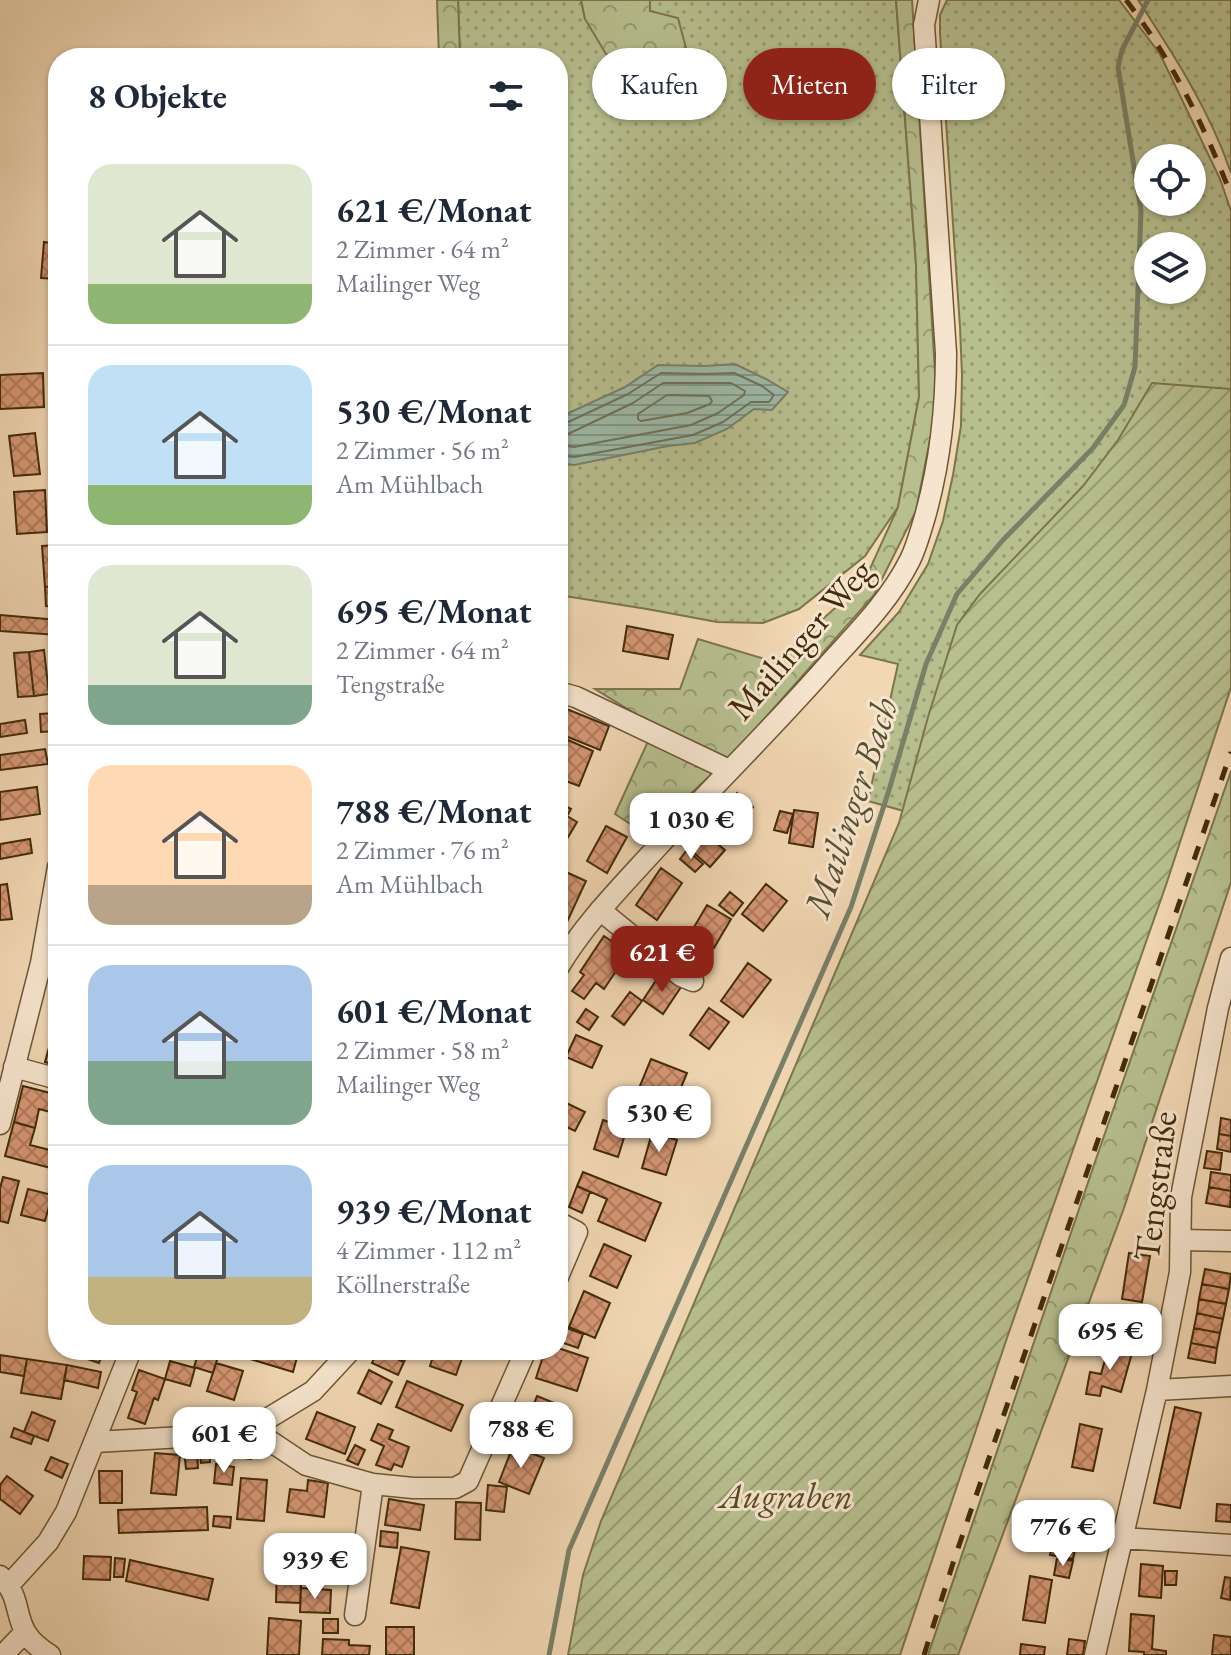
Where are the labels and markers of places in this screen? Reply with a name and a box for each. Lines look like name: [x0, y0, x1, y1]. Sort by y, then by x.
pin: 1 030 €: [617, 793, 765, 861]
pin: 621 €: [606, 926, 718, 994]
pin: 530 €: [603, 1086, 715, 1154]
pin: 695 €: [1054, 1304, 1166, 1372]
pin: 788 €: [465, 1402, 577, 1470]
pin: 601 €: [168, 1407, 280, 1475]
pin: 776 €: [1007, 1500, 1119, 1568]
pin: 939 €: [259, 1533, 371, 1601]

